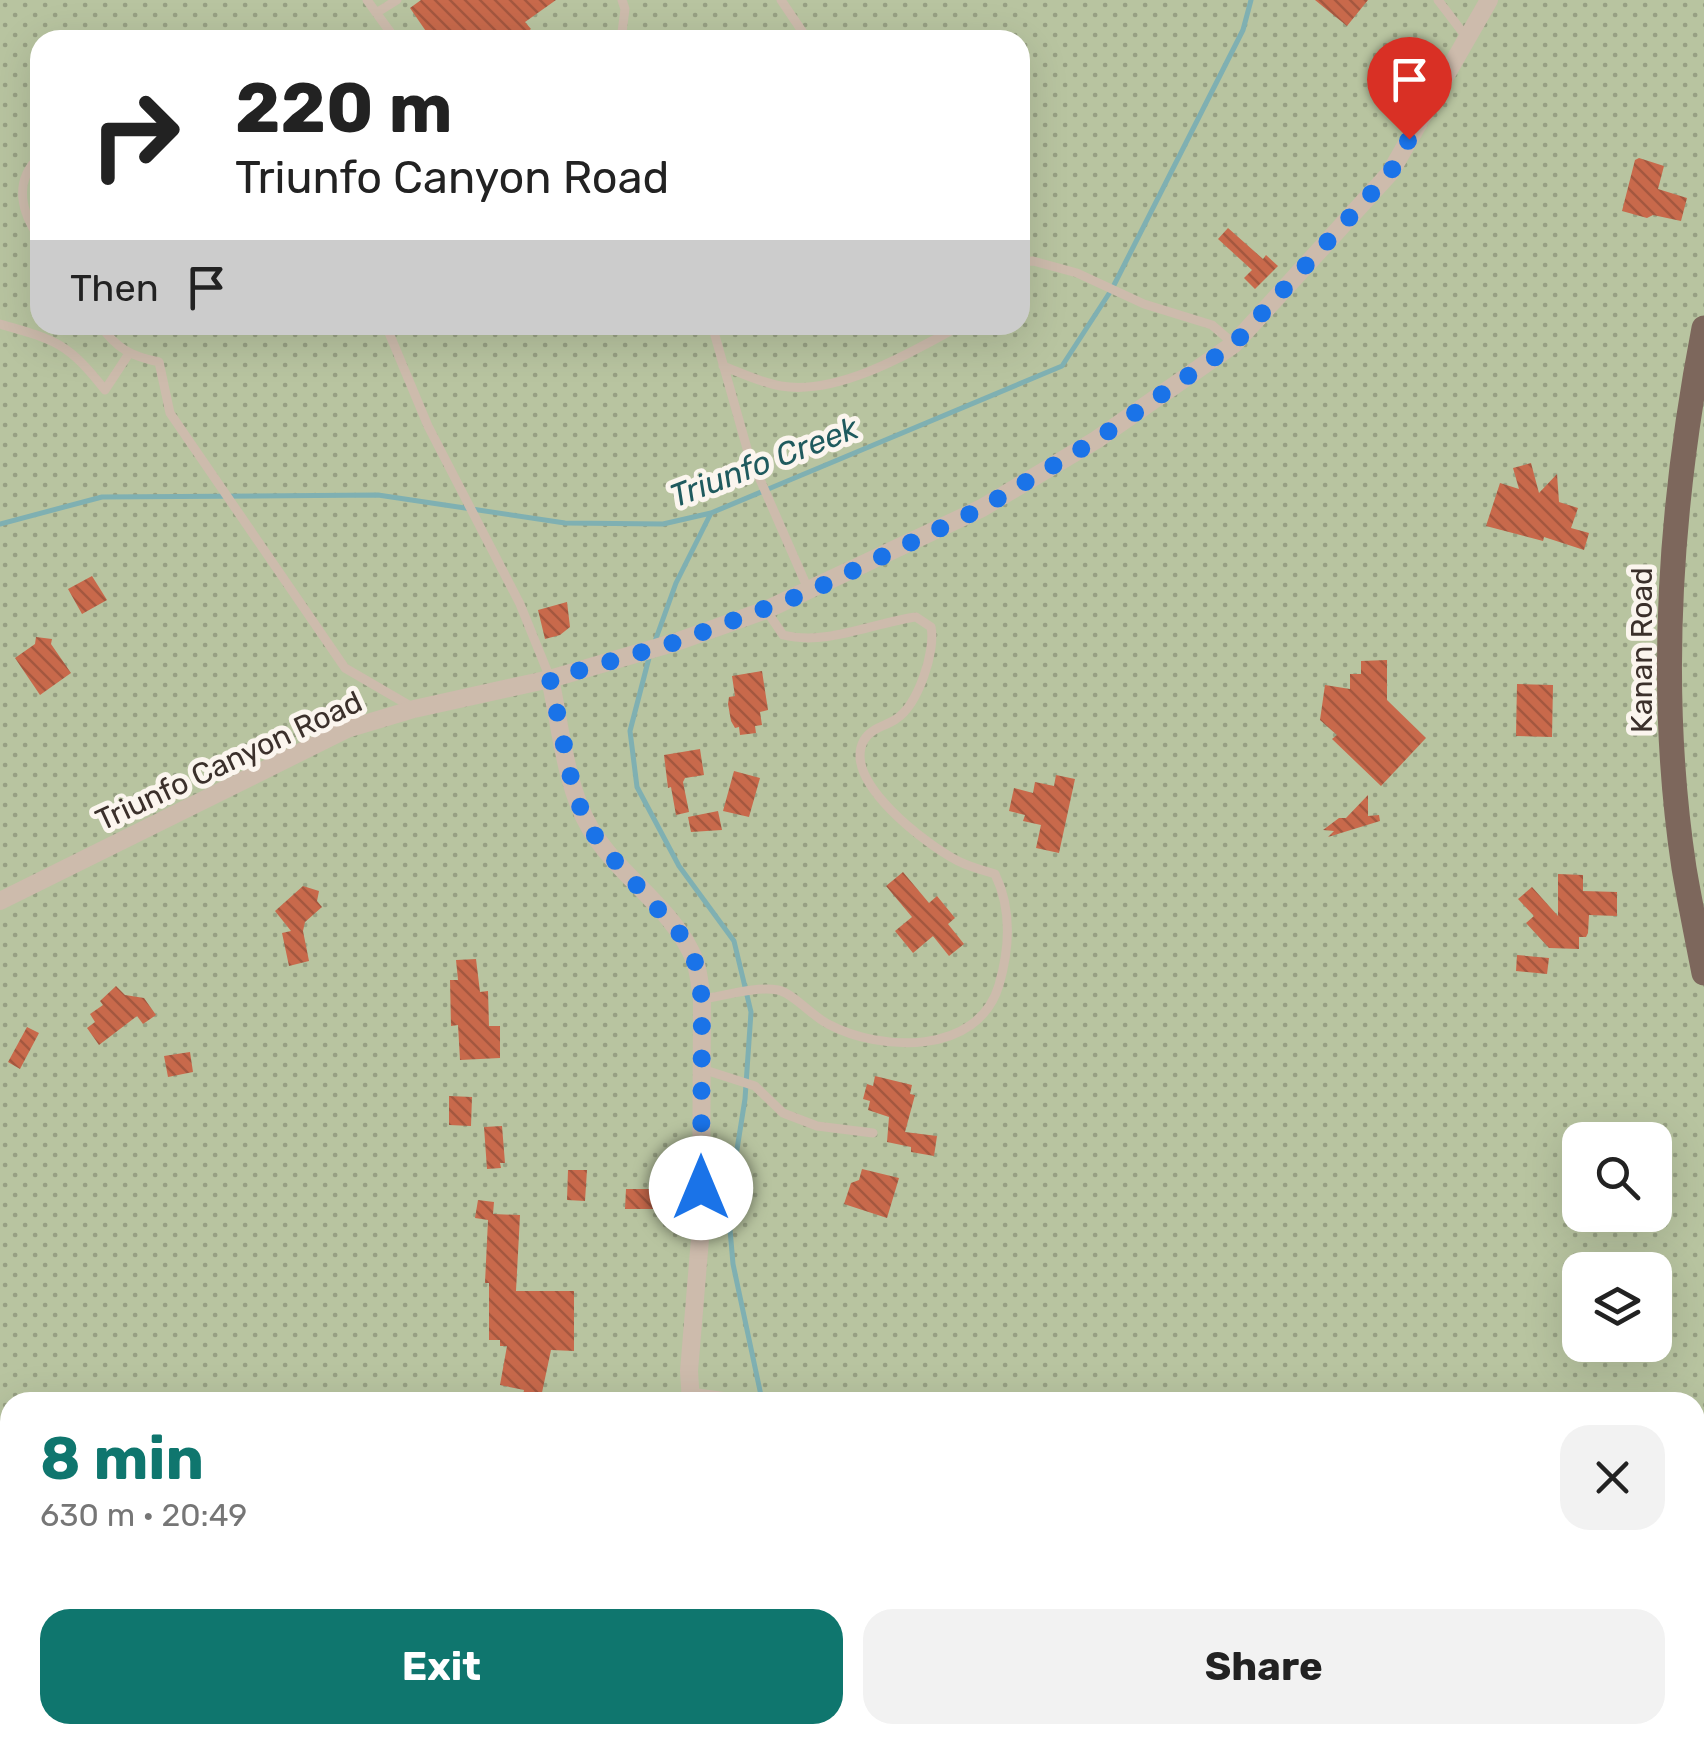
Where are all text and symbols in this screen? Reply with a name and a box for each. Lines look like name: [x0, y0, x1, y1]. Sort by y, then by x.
pin: [1367, 37, 1452, 140]
icon: arrive: [1382, 52, 1437, 107]
text: 220 m: [235, 67, 453, 150]
icon: right: [70, 70, 200, 200]
text: Triunfo Canyon Road: [235, 151, 669, 204]
icon: arrive: [179, 260, 234, 315]
text: Then: [70, 265, 159, 311]
water label: Triunfo Creek: [665, 409, 864, 515]
street label: Kanan Road: [1624, 567, 1660, 733]
street label: Triunfo Canyon Road: [90, 684, 368, 838]
map controls: [1562, 1122, 1672, 1362]
button: search: [1562, 1122, 1672, 1232]
position arrow: [649, 1136, 753, 1240]
button: layers: [1562, 1252, 1672, 1362]
text: 8 min: [40, 1423, 204, 1494]
button: close: [1560, 1425, 1665, 1530]
text: 630 m · 20:49: [40, 1496, 247, 1534]
button: Exit: [40, 1609, 843, 1724]
button: Share: [863, 1609, 1665, 1724]

